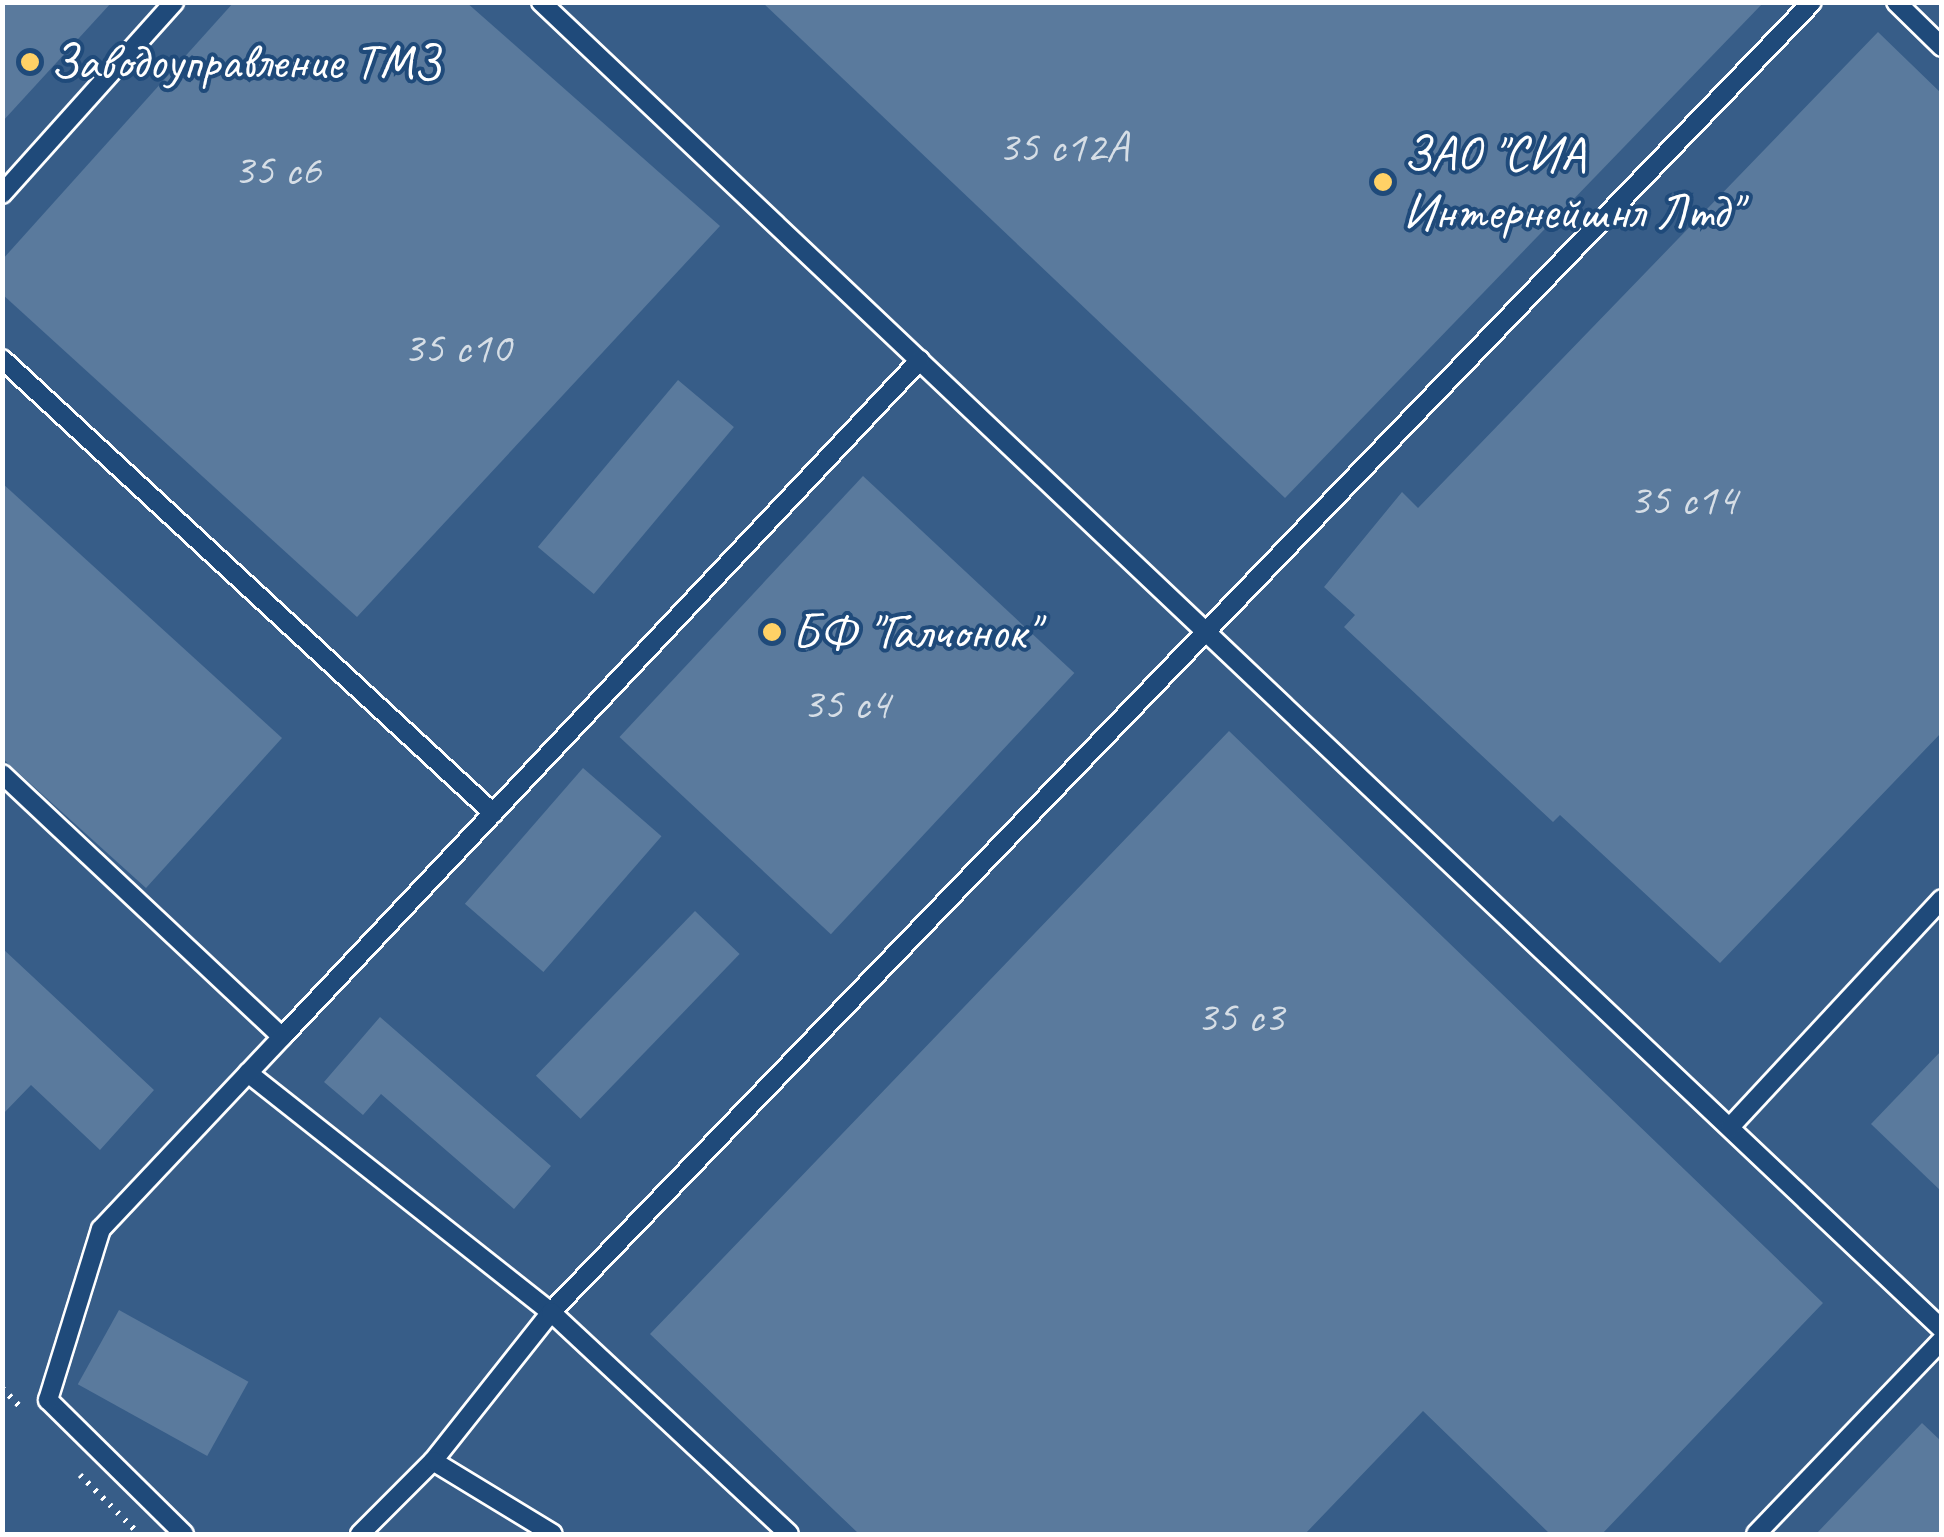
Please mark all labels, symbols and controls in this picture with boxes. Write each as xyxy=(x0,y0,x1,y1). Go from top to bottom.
place label: Заводоуправление ТМЗ xyxy=(50,32,440,92)
marker: Заводоуправление ТМЗ xyxy=(19,51,41,73)
house number: 35 с12А xyxy=(998,120,1128,174)
place label: ЗАО "СИА Интернейшнл Лтд" xyxy=(1403,123,1740,240)
house number: 35 с6 xyxy=(233,143,321,197)
marker: ЗАО "СИА Интернейшнл Лтд" xyxy=(1372,171,1394,193)
house number: 35 с10 xyxy=(403,321,511,375)
house number: 35 с14 xyxy=(1629,473,1737,527)
place label: БФ "Галчонок" xyxy=(792,602,1037,662)
marker: БФ "Галчонок" xyxy=(761,621,783,643)
house number: 35 с4 xyxy=(802,677,890,731)
house number: 35 c3 xyxy=(1196,990,1284,1044)

